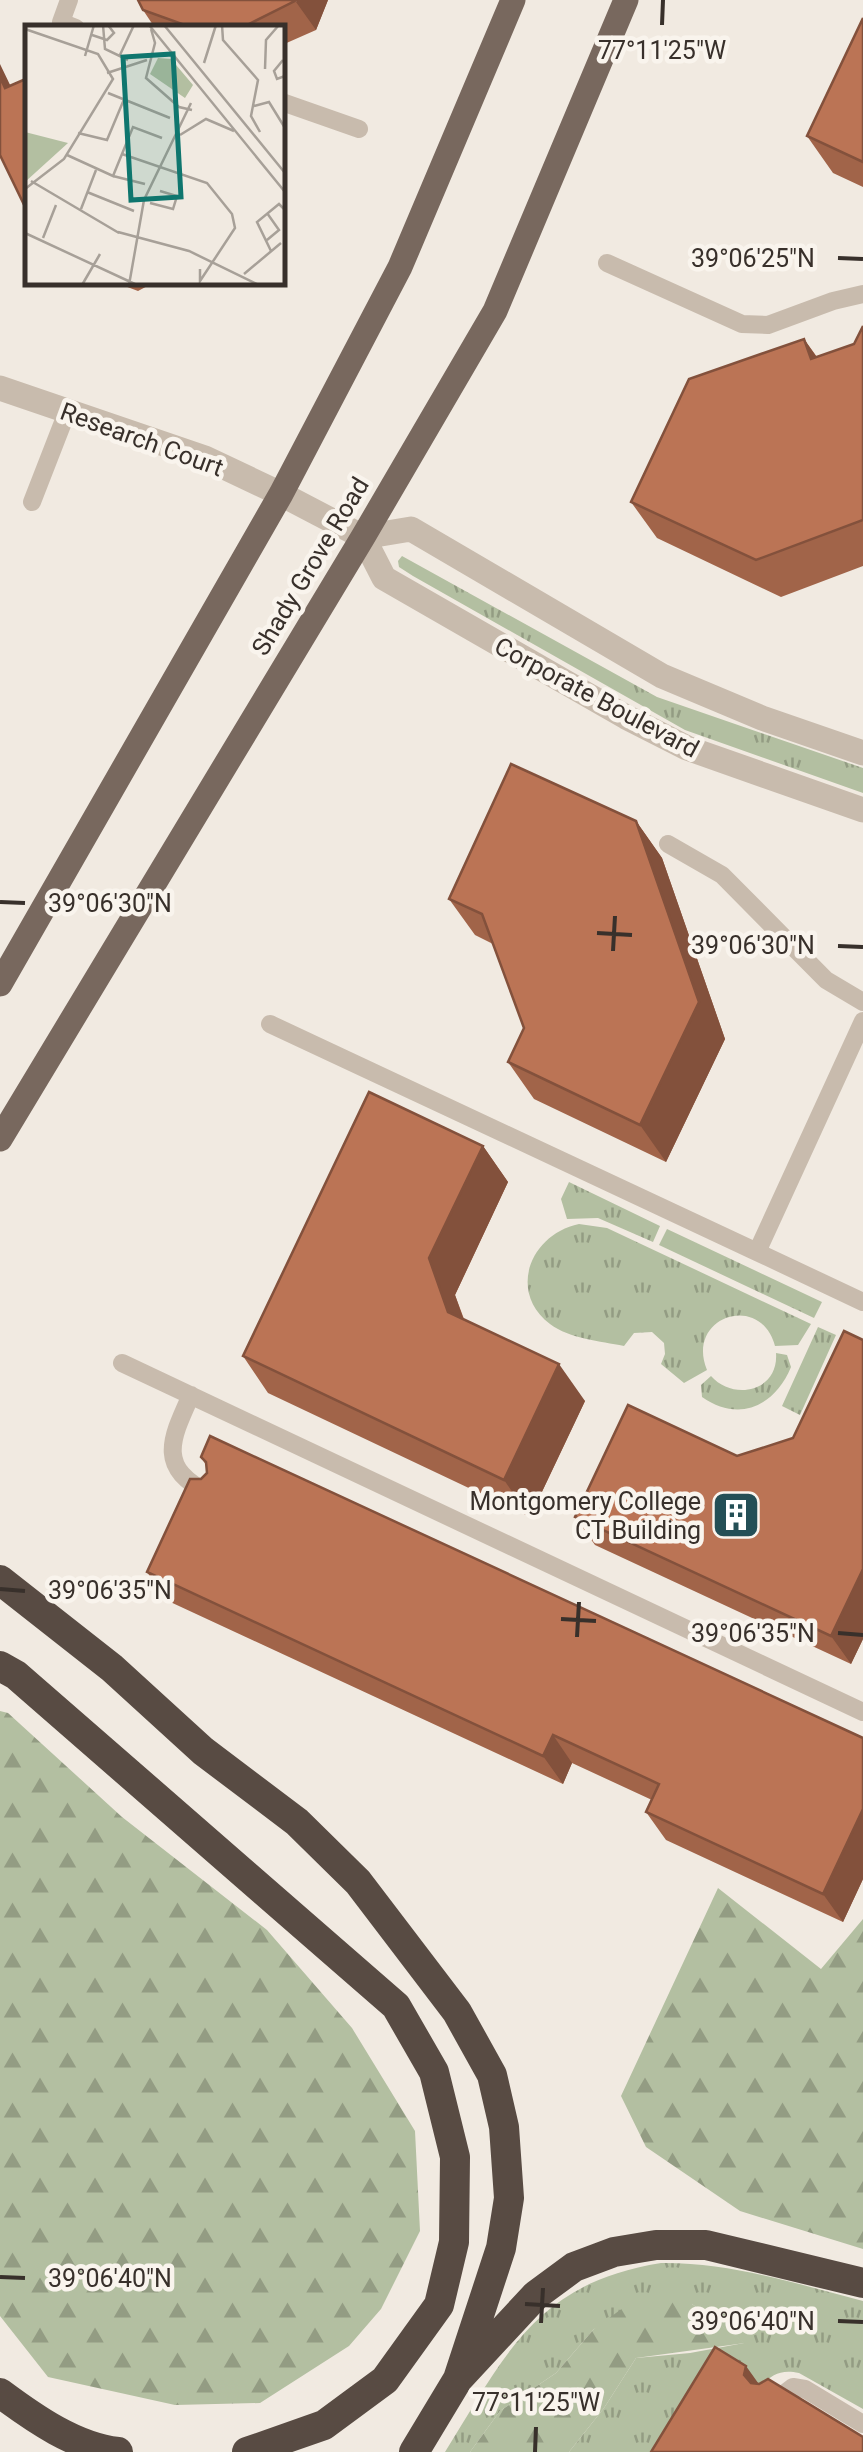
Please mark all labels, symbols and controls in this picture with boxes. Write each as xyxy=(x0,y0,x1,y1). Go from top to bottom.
inset map xyxy=(25,25,285,285)
text: 77°11'25"W xyxy=(598,36,726,65)
text: 39°06'25"N xyxy=(691,244,815,273)
street label: Research Court xyxy=(56,397,227,482)
street label: Shady Grove Road xyxy=(246,472,375,660)
street label: Corporate Boulevard xyxy=(490,631,704,764)
text: 39°06'30"N xyxy=(48,889,172,918)
text: 39°06'30"N xyxy=(691,931,815,960)
place label: Montgomery College CT Building xyxy=(469,1487,701,1545)
building icon: Montgomery College CT Building xyxy=(710,1489,762,1541)
text: 39°06'35"N xyxy=(48,1576,172,1605)
text: 39°06'35"N xyxy=(691,1619,815,1648)
text: 39°06'40"N xyxy=(48,2264,172,2293)
text: 39°06'40"N xyxy=(691,2307,815,2336)
text: 77°11'25"W xyxy=(472,2388,600,2417)

